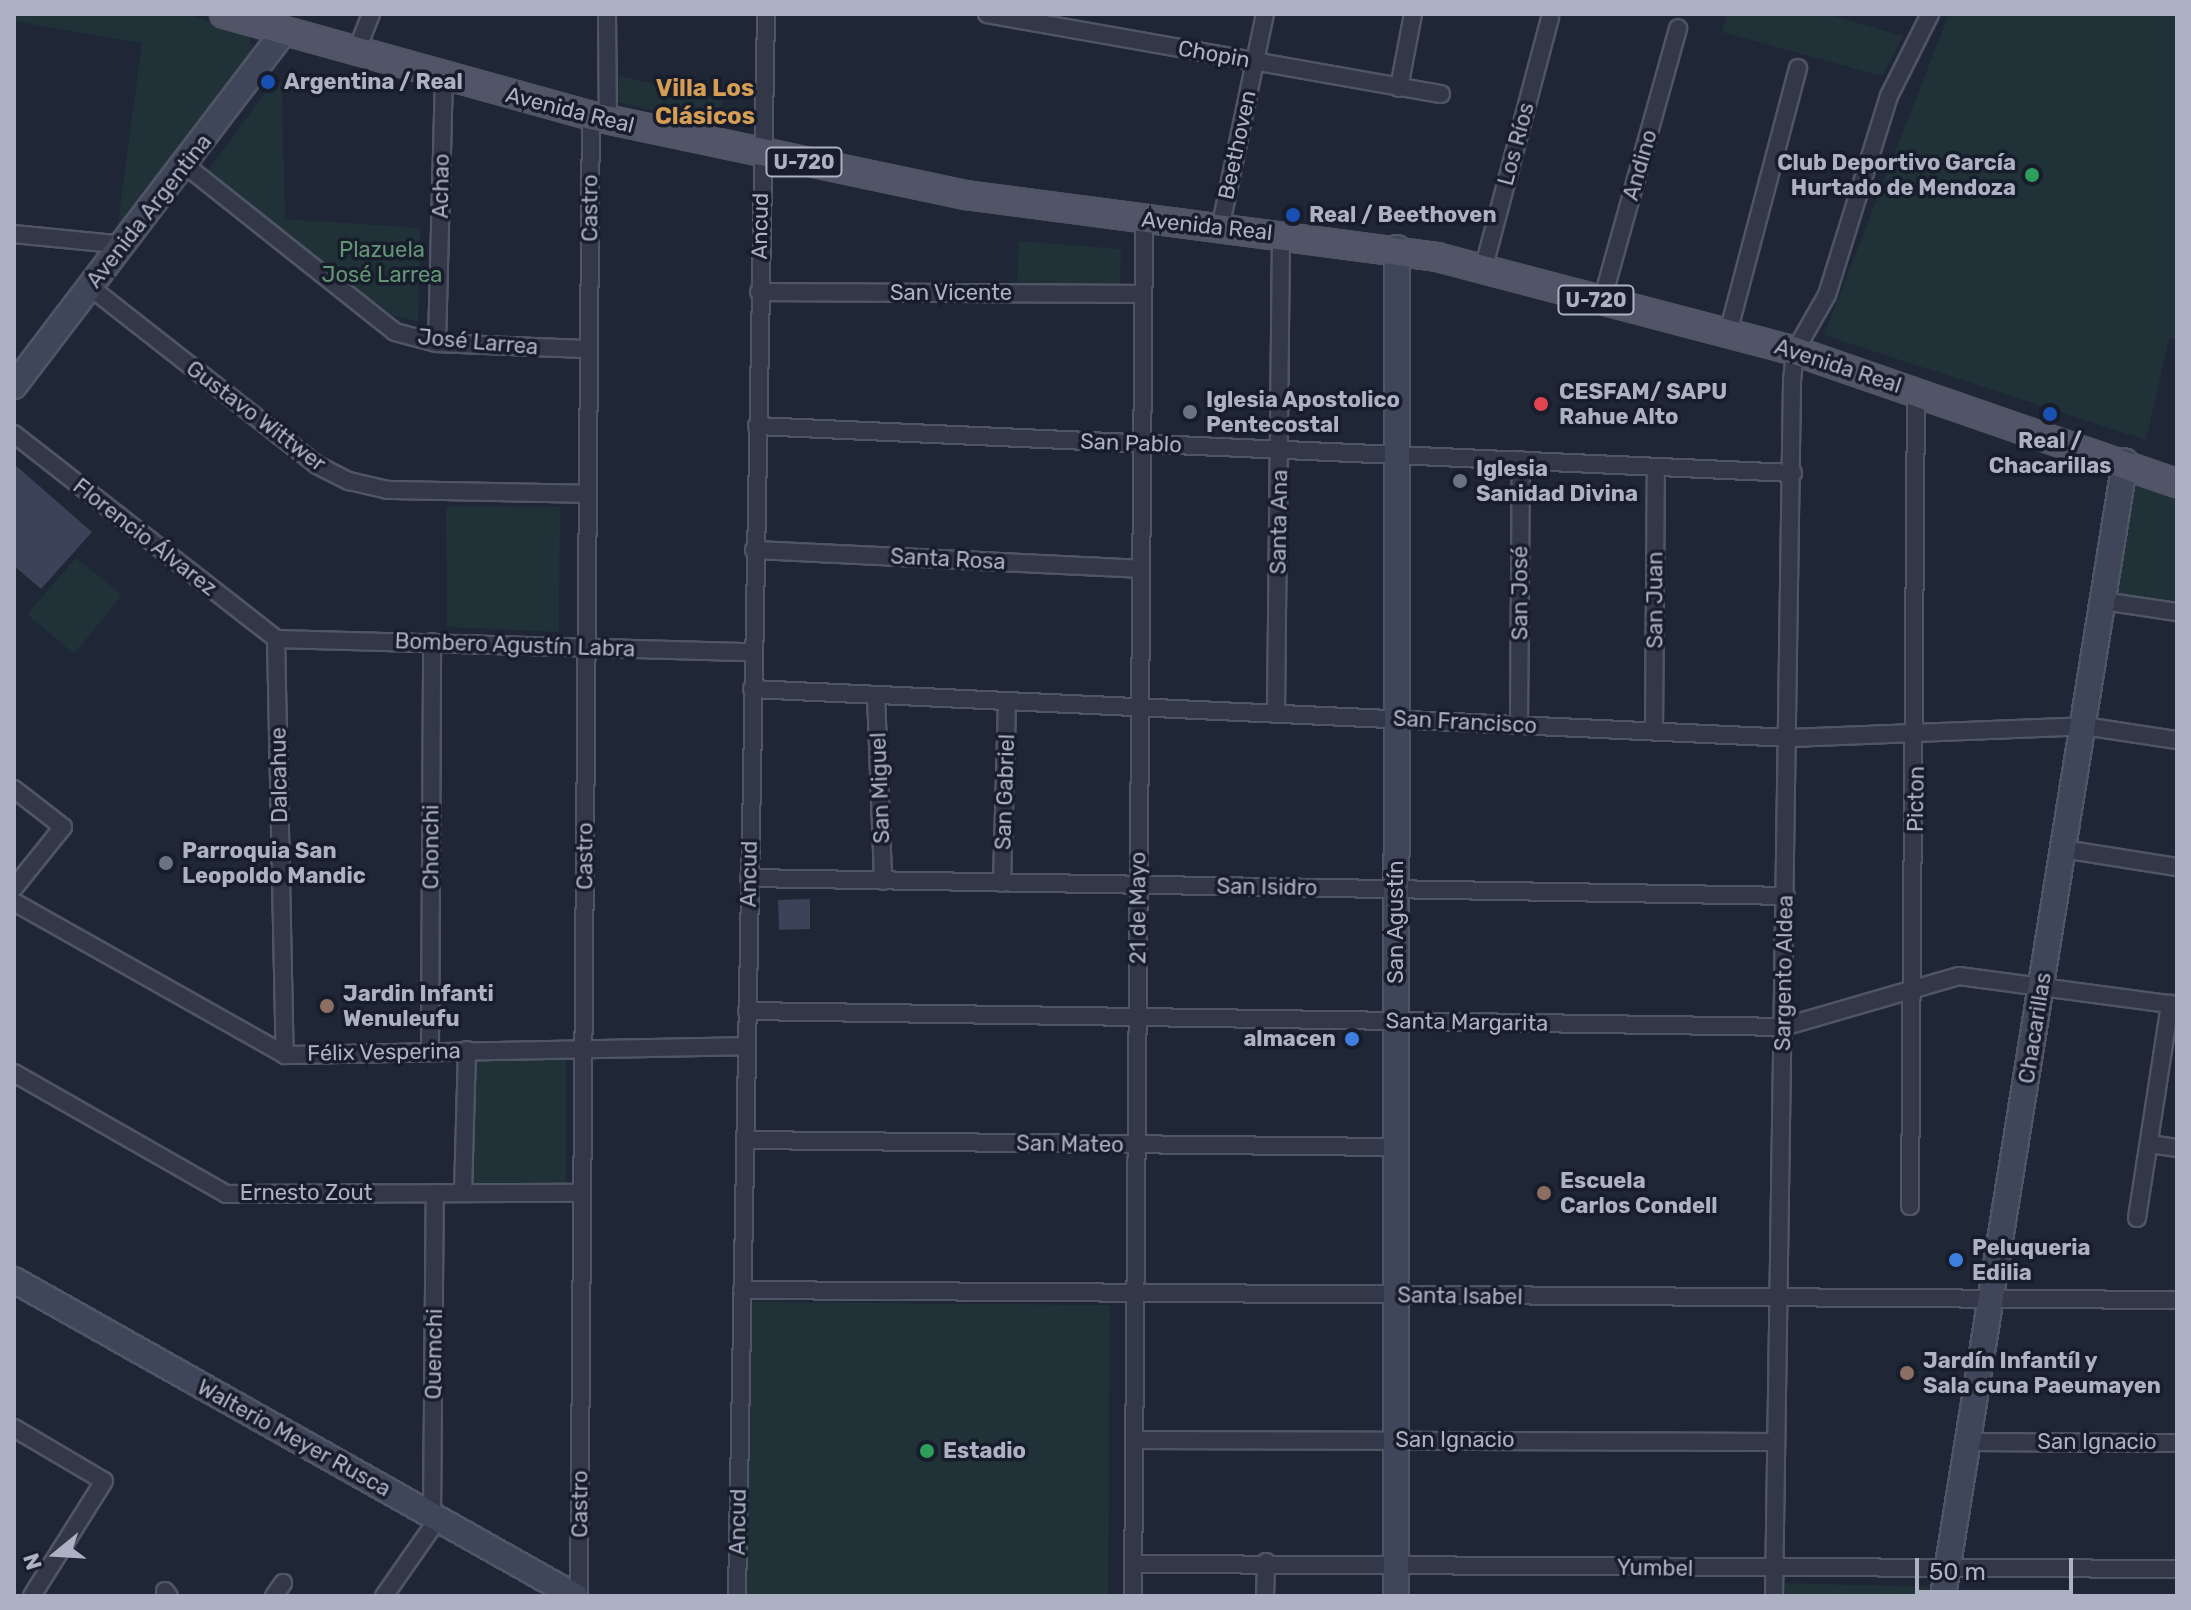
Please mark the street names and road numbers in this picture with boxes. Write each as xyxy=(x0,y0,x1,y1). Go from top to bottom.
street label: Chopin xyxy=(1176,35,1252,73)
street label: Avenida Real xyxy=(503,81,637,139)
street label: Beethoven xyxy=(1213,88,1261,202)
street label: Los Ríos xyxy=(1492,100,1540,188)
street label: Andino xyxy=(1617,127,1663,203)
street label: Avenida Argentina xyxy=(81,129,217,293)
road number: U-720 xyxy=(764,146,844,178)
street label: Achao xyxy=(427,153,455,219)
street label: Castro xyxy=(577,174,603,242)
street label: Ancud xyxy=(746,192,774,260)
street label: Avenida Real xyxy=(1140,206,1274,246)
street label: San Vicente xyxy=(890,280,1012,306)
road number: U-720 xyxy=(1556,284,1636,316)
street label: José Larrea xyxy=(417,324,539,360)
street label: Avenida Real xyxy=(1771,333,1905,399)
street label: Gustavo Wittwer xyxy=(181,355,331,477)
street label: San Pablo xyxy=(1080,428,1182,458)
street label: Santa Ana xyxy=(1265,469,1293,575)
street label: Florencio Álvarez xyxy=(68,473,222,601)
street label: Santa Rosa xyxy=(890,543,1006,575)
street label: San José xyxy=(1507,546,1533,640)
street label: San Juan xyxy=(1642,551,1668,649)
street label: Bombero Agustín Labra xyxy=(394,628,636,662)
street label: San Francisco xyxy=(1392,705,1538,739)
street label: Dalcahue xyxy=(265,727,293,823)
street label: San Miguel xyxy=(865,732,895,844)
street label: San Gabriel xyxy=(990,734,1020,850)
street label: Picton xyxy=(1902,766,1930,832)
street label: Chonchi xyxy=(418,805,444,889)
street label: Castro xyxy=(572,822,598,890)
street label: Ancud xyxy=(735,840,763,908)
street label: 21 de Mayo xyxy=(1125,852,1151,964)
street label: San Agustín xyxy=(1383,860,1409,984)
street label: San Isidro xyxy=(1216,873,1318,901)
street label: Sargento Aldea xyxy=(1769,894,1799,1052)
street label: Chacarillas xyxy=(2013,971,2057,1085)
street label: Santa Margarita xyxy=(1385,1007,1549,1037)
street label: Félix Vesperina xyxy=(307,1037,461,1067)
street label: San Mateo xyxy=(1016,1130,1124,1158)
street label: Ernesto Zout xyxy=(240,1180,372,1206)
street label: Santa Isabel xyxy=(1397,1282,1523,1310)
street label: Quemchi xyxy=(420,1308,448,1400)
street label: Walterio Meyer Rusca xyxy=(192,1374,396,1502)
street label: San Ignacio xyxy=(1395,1427,1515,1453)
street label: San Ignacio xyxy=(2037,1429,2157,1455)
street label: Castro xyxy=(567,1470,593,1538)
street label: Ancud xyxy=(724,1488,752,1556)
street label: Yumbel xyxy=(1617,1554,1693,1582)

